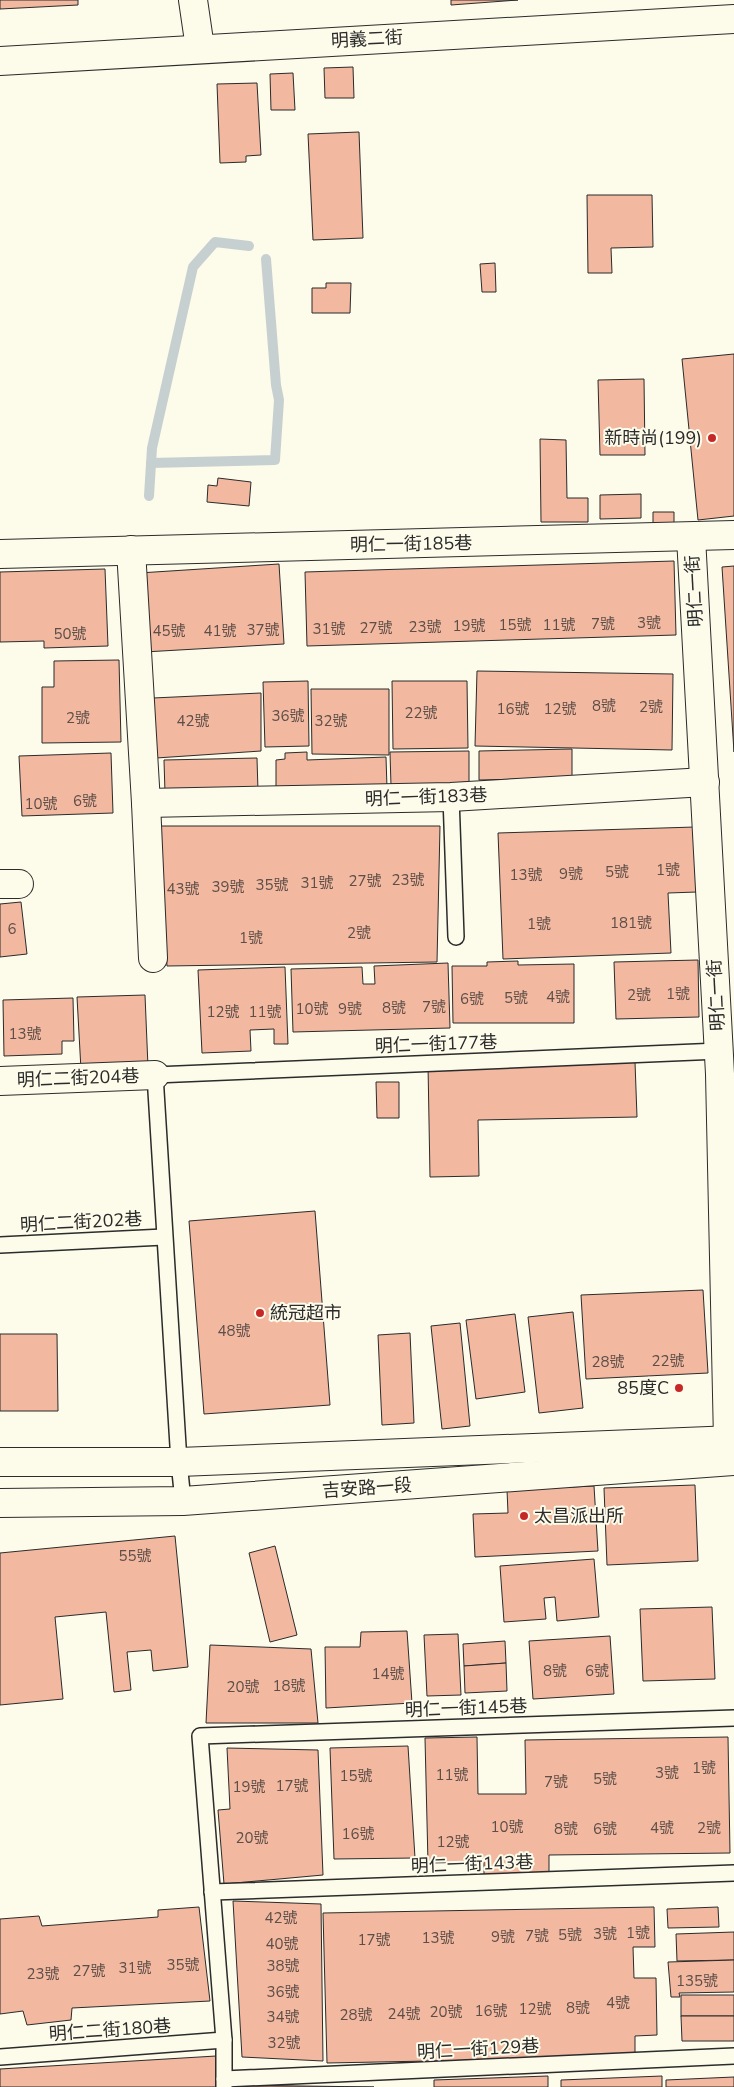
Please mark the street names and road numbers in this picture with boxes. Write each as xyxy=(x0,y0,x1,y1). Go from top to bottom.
street label: 明義二街 xyxy=(330,25,404,53)
street label: 明仁一街185巷 xyxy=(350,531,472,557)
street label: 明仁一街 xyxy=(680,554,708,628)
street label: 明仁一街183巷 xyxy=(364,783,488,811)
street label: 明仁一街 xyxy=(702,958,730,1032)
street label: 明仁一街177巷 xyxy=(374,1030,498,1058)
street label: 明仁二街204巷 xyxy=(16,1064,140,1092)
street label: 明仁二街202巷 xyxy=(19,1207,143,1237)
street label: 吉安路一段 xyxy=(321,1473,413,1503)
street label: 明仁一街145巷 xyxy=(404,1694,528,1722)
street label: 明仁一街143巷 xyxy=(410,1850,534,1878)
street label: 明仁二街180巷 xyxy=(48,2014,172,2046)
street label: 明仁一街129巷 xyxy=(416,2034,540,2064)

